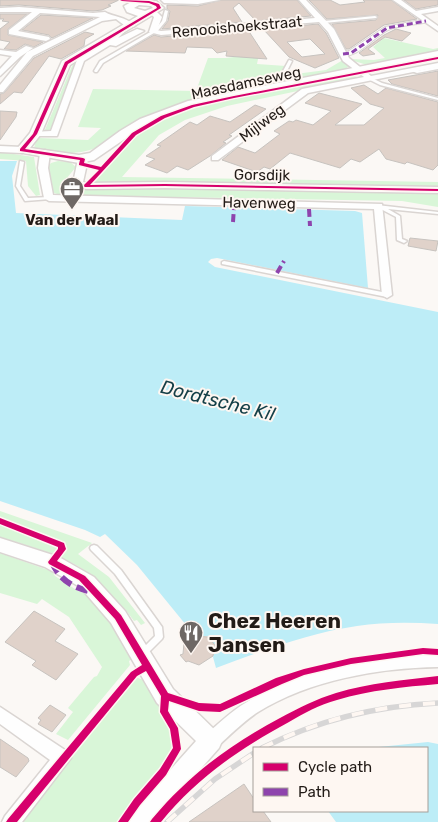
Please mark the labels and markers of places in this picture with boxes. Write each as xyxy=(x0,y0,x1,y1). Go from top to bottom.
office icon: Van der Waal xyxy=(59,176,85,210)
place label: Van der Waal xyxy=(25,211,119,229)
place label: Chez Heeren Jansen xyxy=(208,608,341,657)
restaurant icon: Chez Heeren Jansen xyxy=(178,620,204,654)

